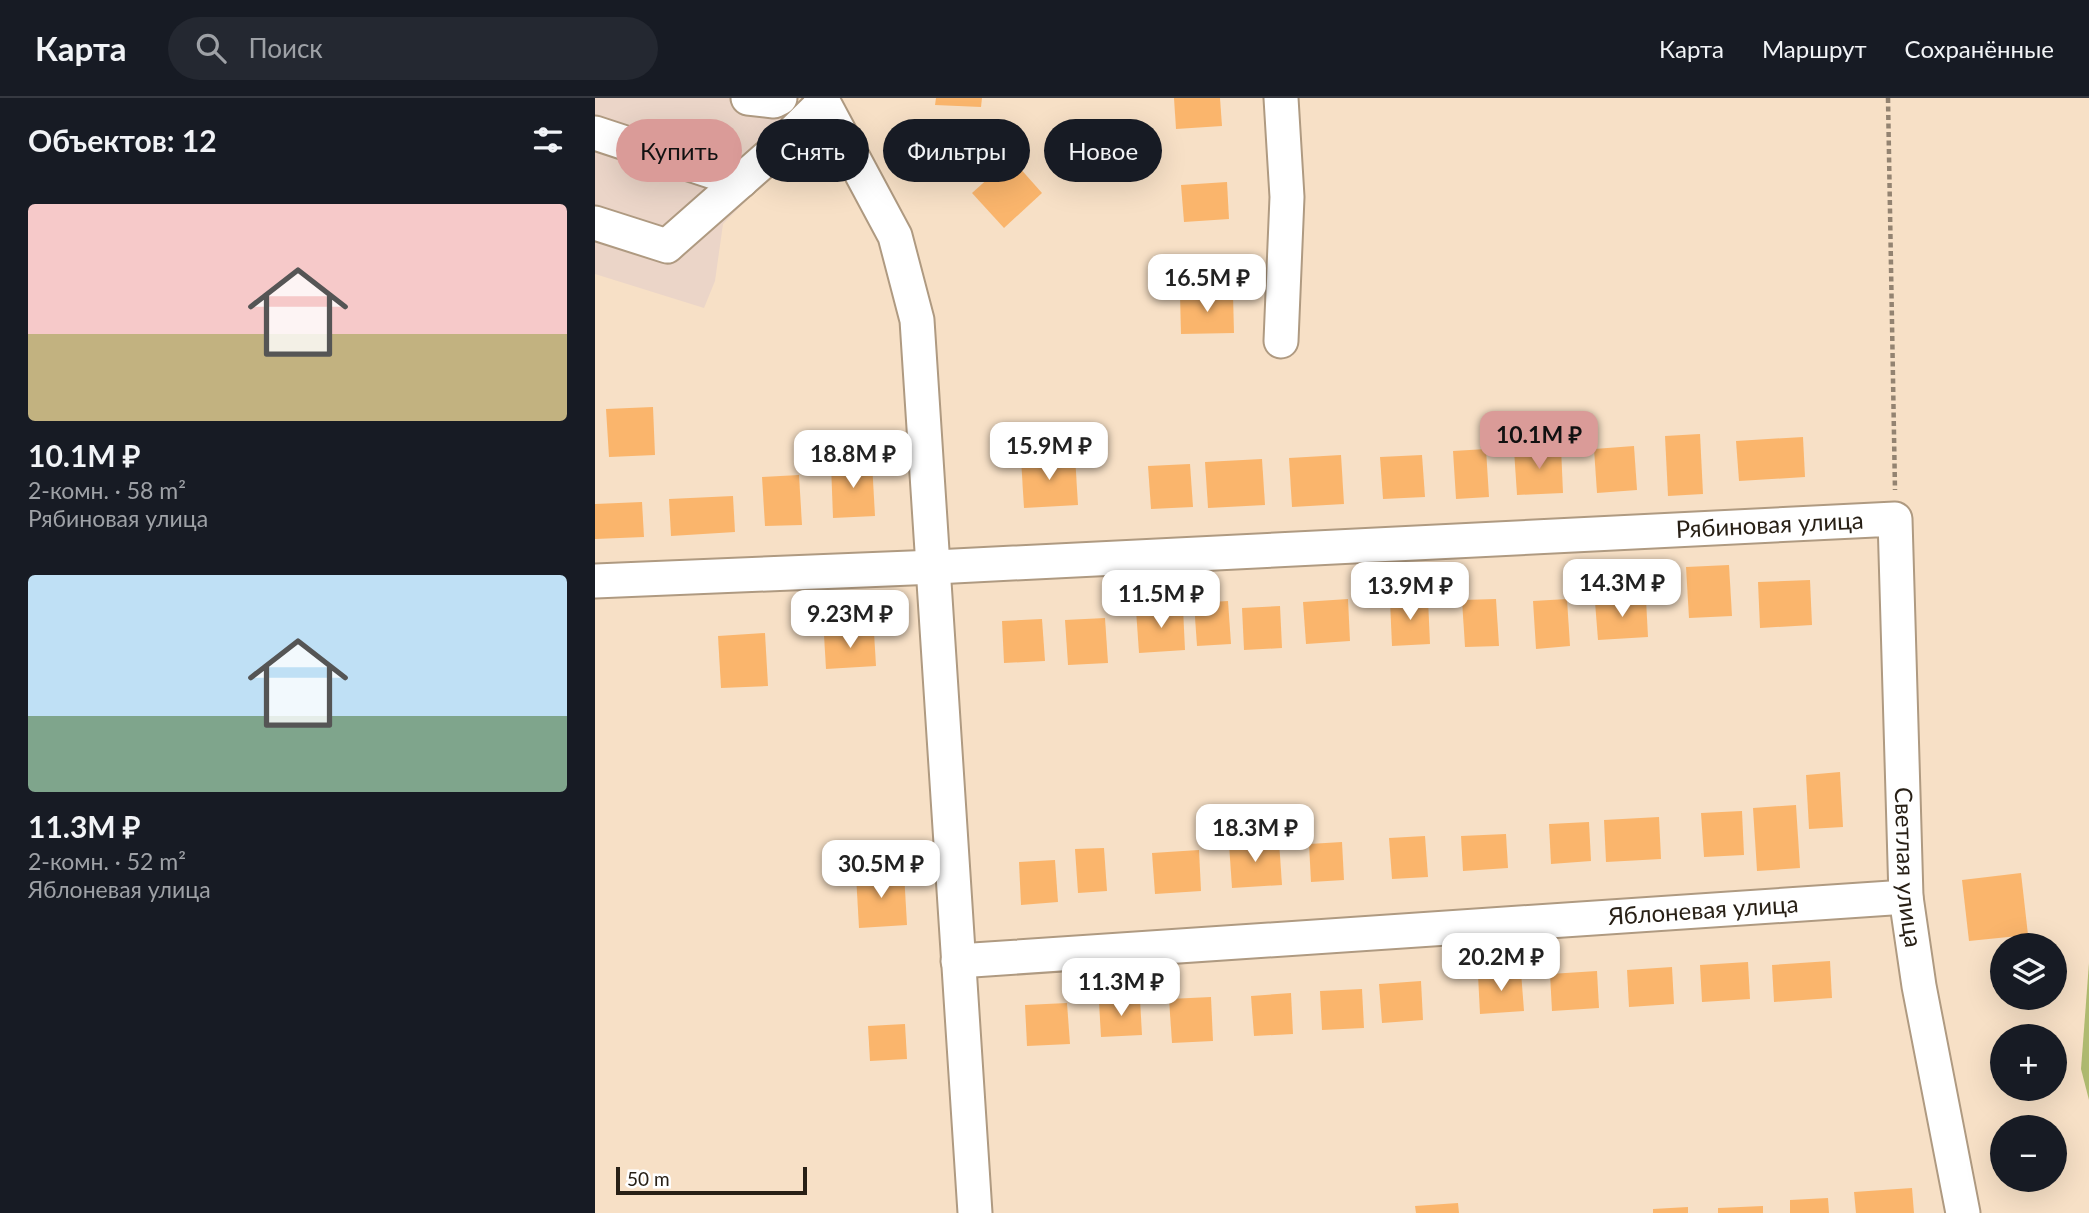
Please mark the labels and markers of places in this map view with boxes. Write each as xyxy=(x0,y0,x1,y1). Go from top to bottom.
pin: 16.5M ₽ xyxy=(1142,254,1272,314)
pin: 10.1M ₽ xyxy=(1474,412,1604,471)
pin: 15.9M ₽ xyxy=(984,422,1114,482)
pin: 18.8M ₽ xyxy=(788,430,918,490)
pin: 14.3M ₽ xyxy=(1557,560,1687,619)
pin: 13.9M ₽ xyxy=(1345,562,1475,622)
pin: 11.5M ₽ xyxy=(1096,570,1226,630)
pin: 9.23M ₽ xyxy=(785,590,915,650)
pin: 18.3M ₽ xyxy=(1190,804,1320,864)
pin: 30.5M ₽ xyxy=(816,840,946,900)
pin: 20.2M ₽ xyxy=(1436,934,1566,993)
pin: 11.3M ₽ xyxy=(1056,958,1186,1018)

